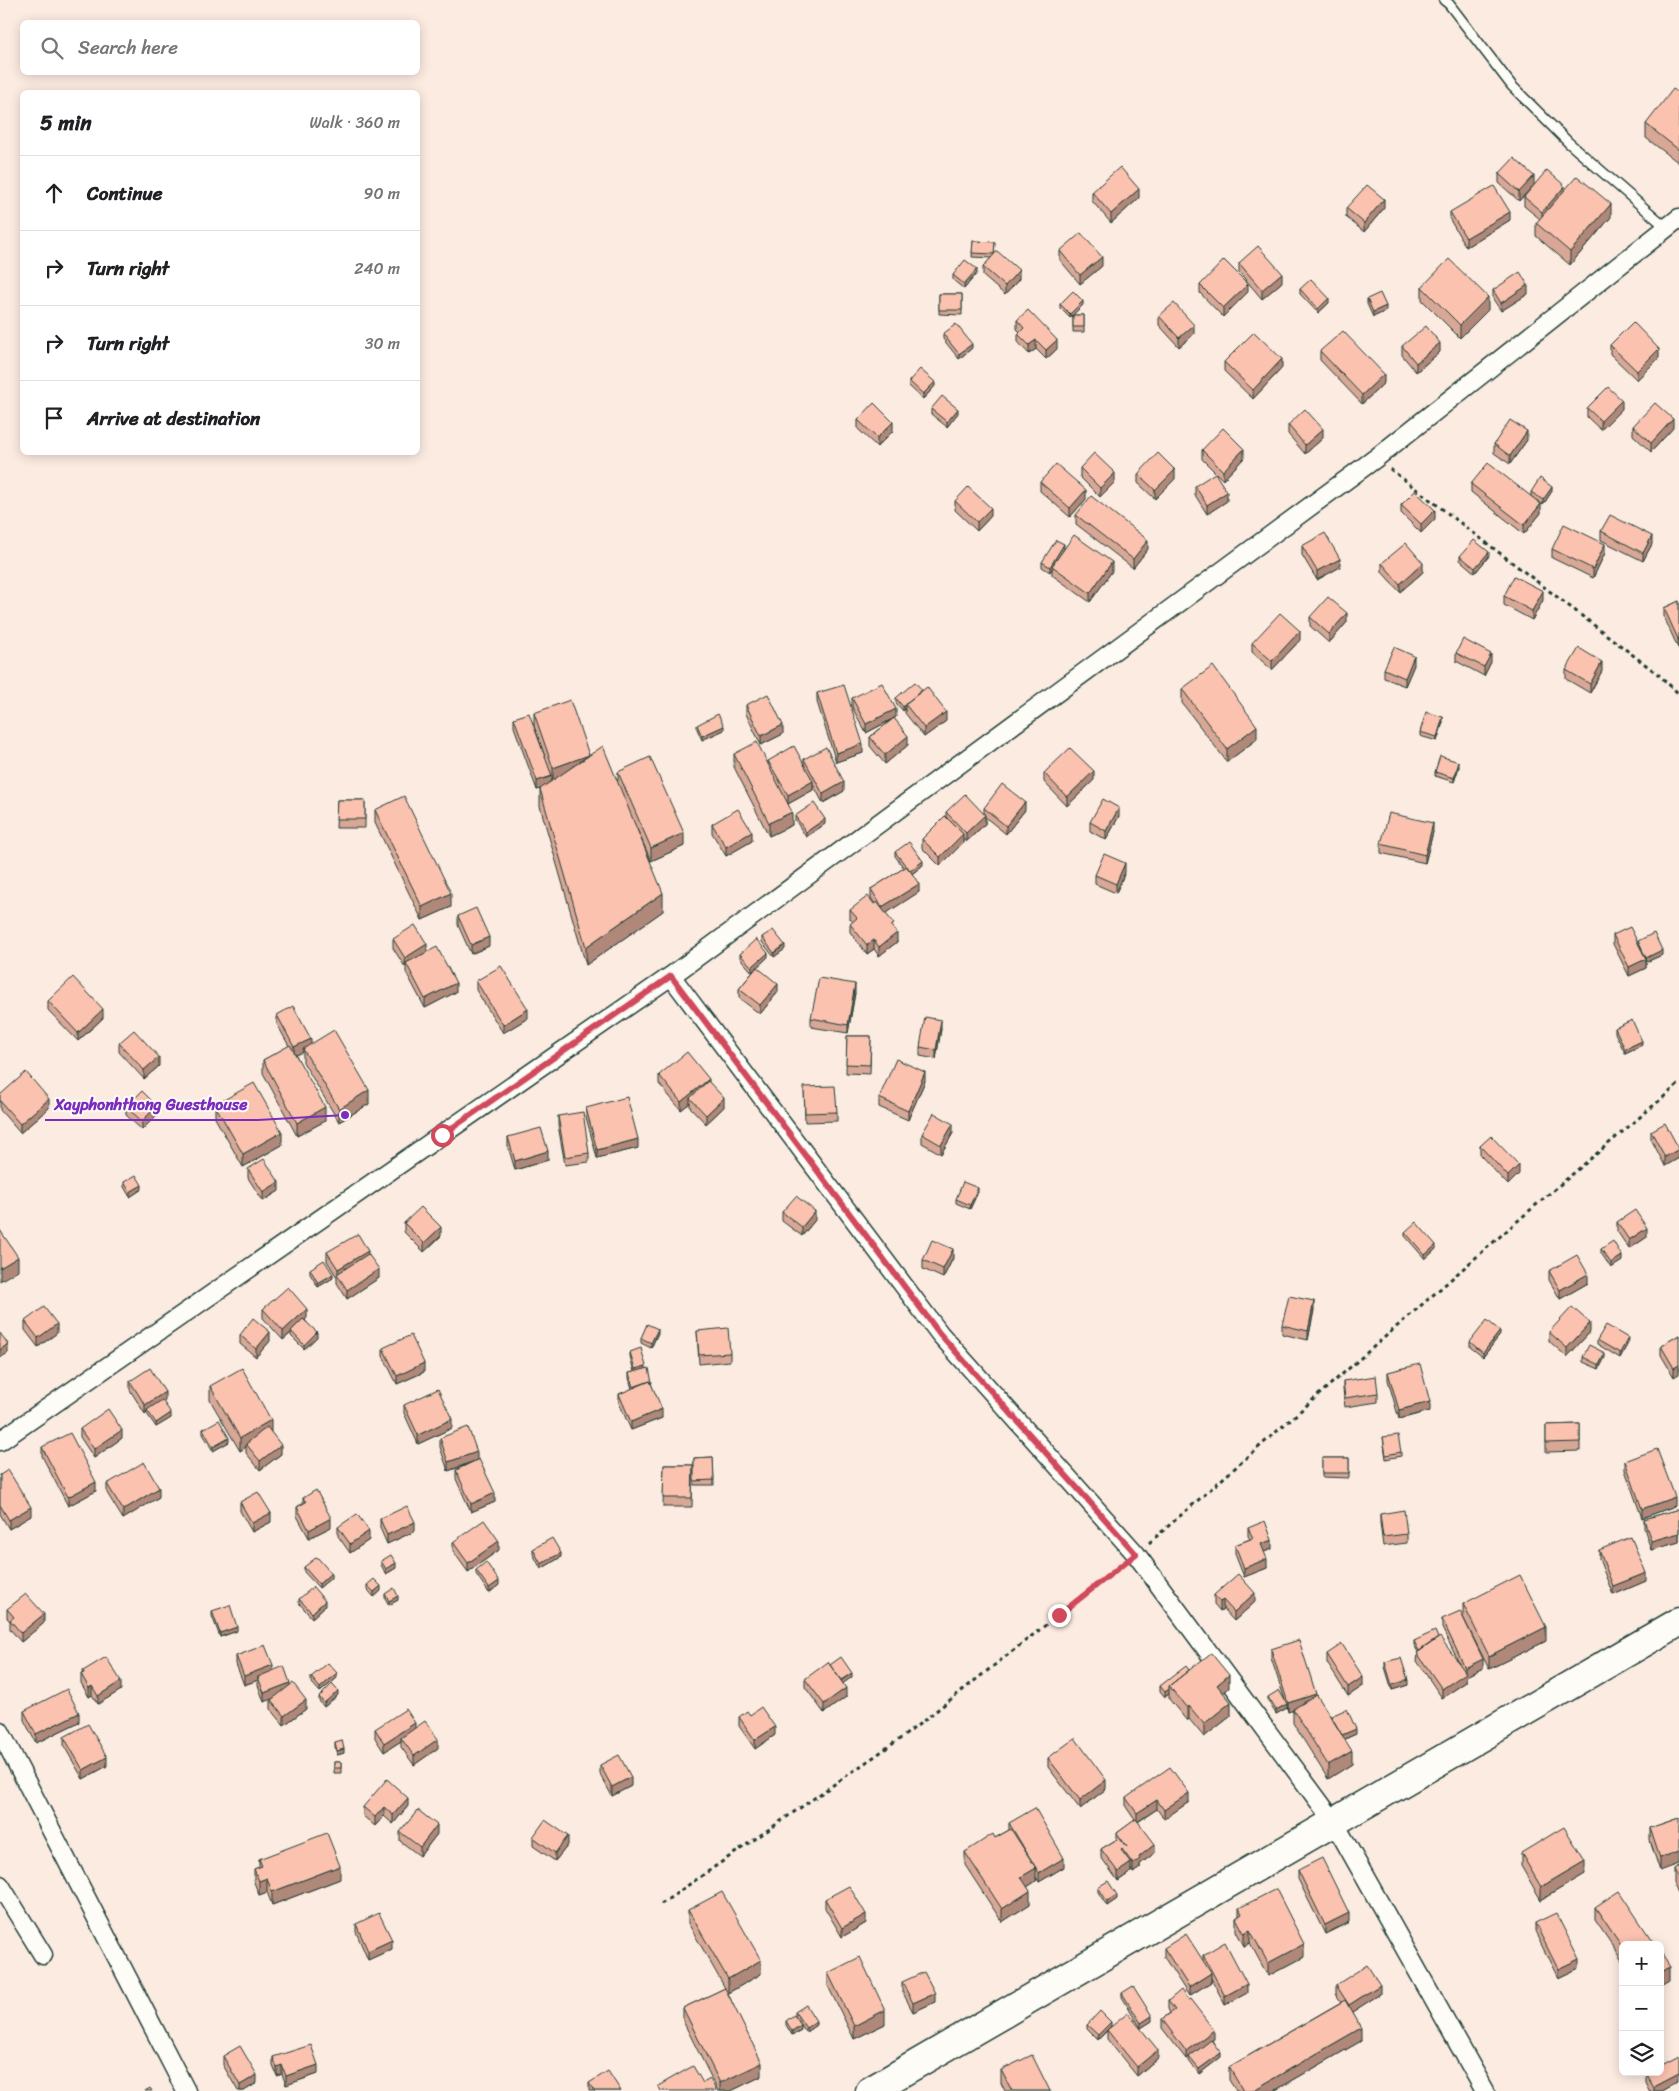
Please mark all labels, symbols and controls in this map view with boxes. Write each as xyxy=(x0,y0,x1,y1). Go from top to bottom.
search box xyxy=(20,20,420,75)
text: Search here xyxy=(78,31,178,64)
icon: search xyxy=(38,34,66,62)
text: 5 min xyxy=(40,104,92,142)
text: Walk · 360 m xyxy=(310,108,400,137)
text: Continue xyxy=(87,177,163,210)
icon: ahead xyxy=(40,179,68,207)
text: 90 m xyxy=(364,179,400,208)
text: Turn right xyxy=(87,252,169,285)
icon: right xyxy=(40,254,68,282)
text: 240 m xyxy=(354,254,400,283)
text: Turn right xyxy=(87,327,169,360)
icon: right xyxy=(40,329,68,357)
text: 30 m xyxy=(365,329,400,358)
text: Arrive at destination xyxy=(87,402,260,435)
icon: arrive xyxy=(40,404,68,432)
callout: Xayphonhthong Guesthouse xyxy=(45,1089,258,1120)
text: Xayphonhthong Guesthouse xyxy=(54,1090,248,1119)
route start xyxy=(431,1124,454,1147)
route end xyxy=(1048,1604,1071,1627)
map controls xyxy=(1619,1941,1664,2076)
button: + xyxy=(1619,1941,1664,1986)
button: − xyxy=(1619,1986,1664,2031)
button: layers xyxy=(1619,2031,1664,2076)

